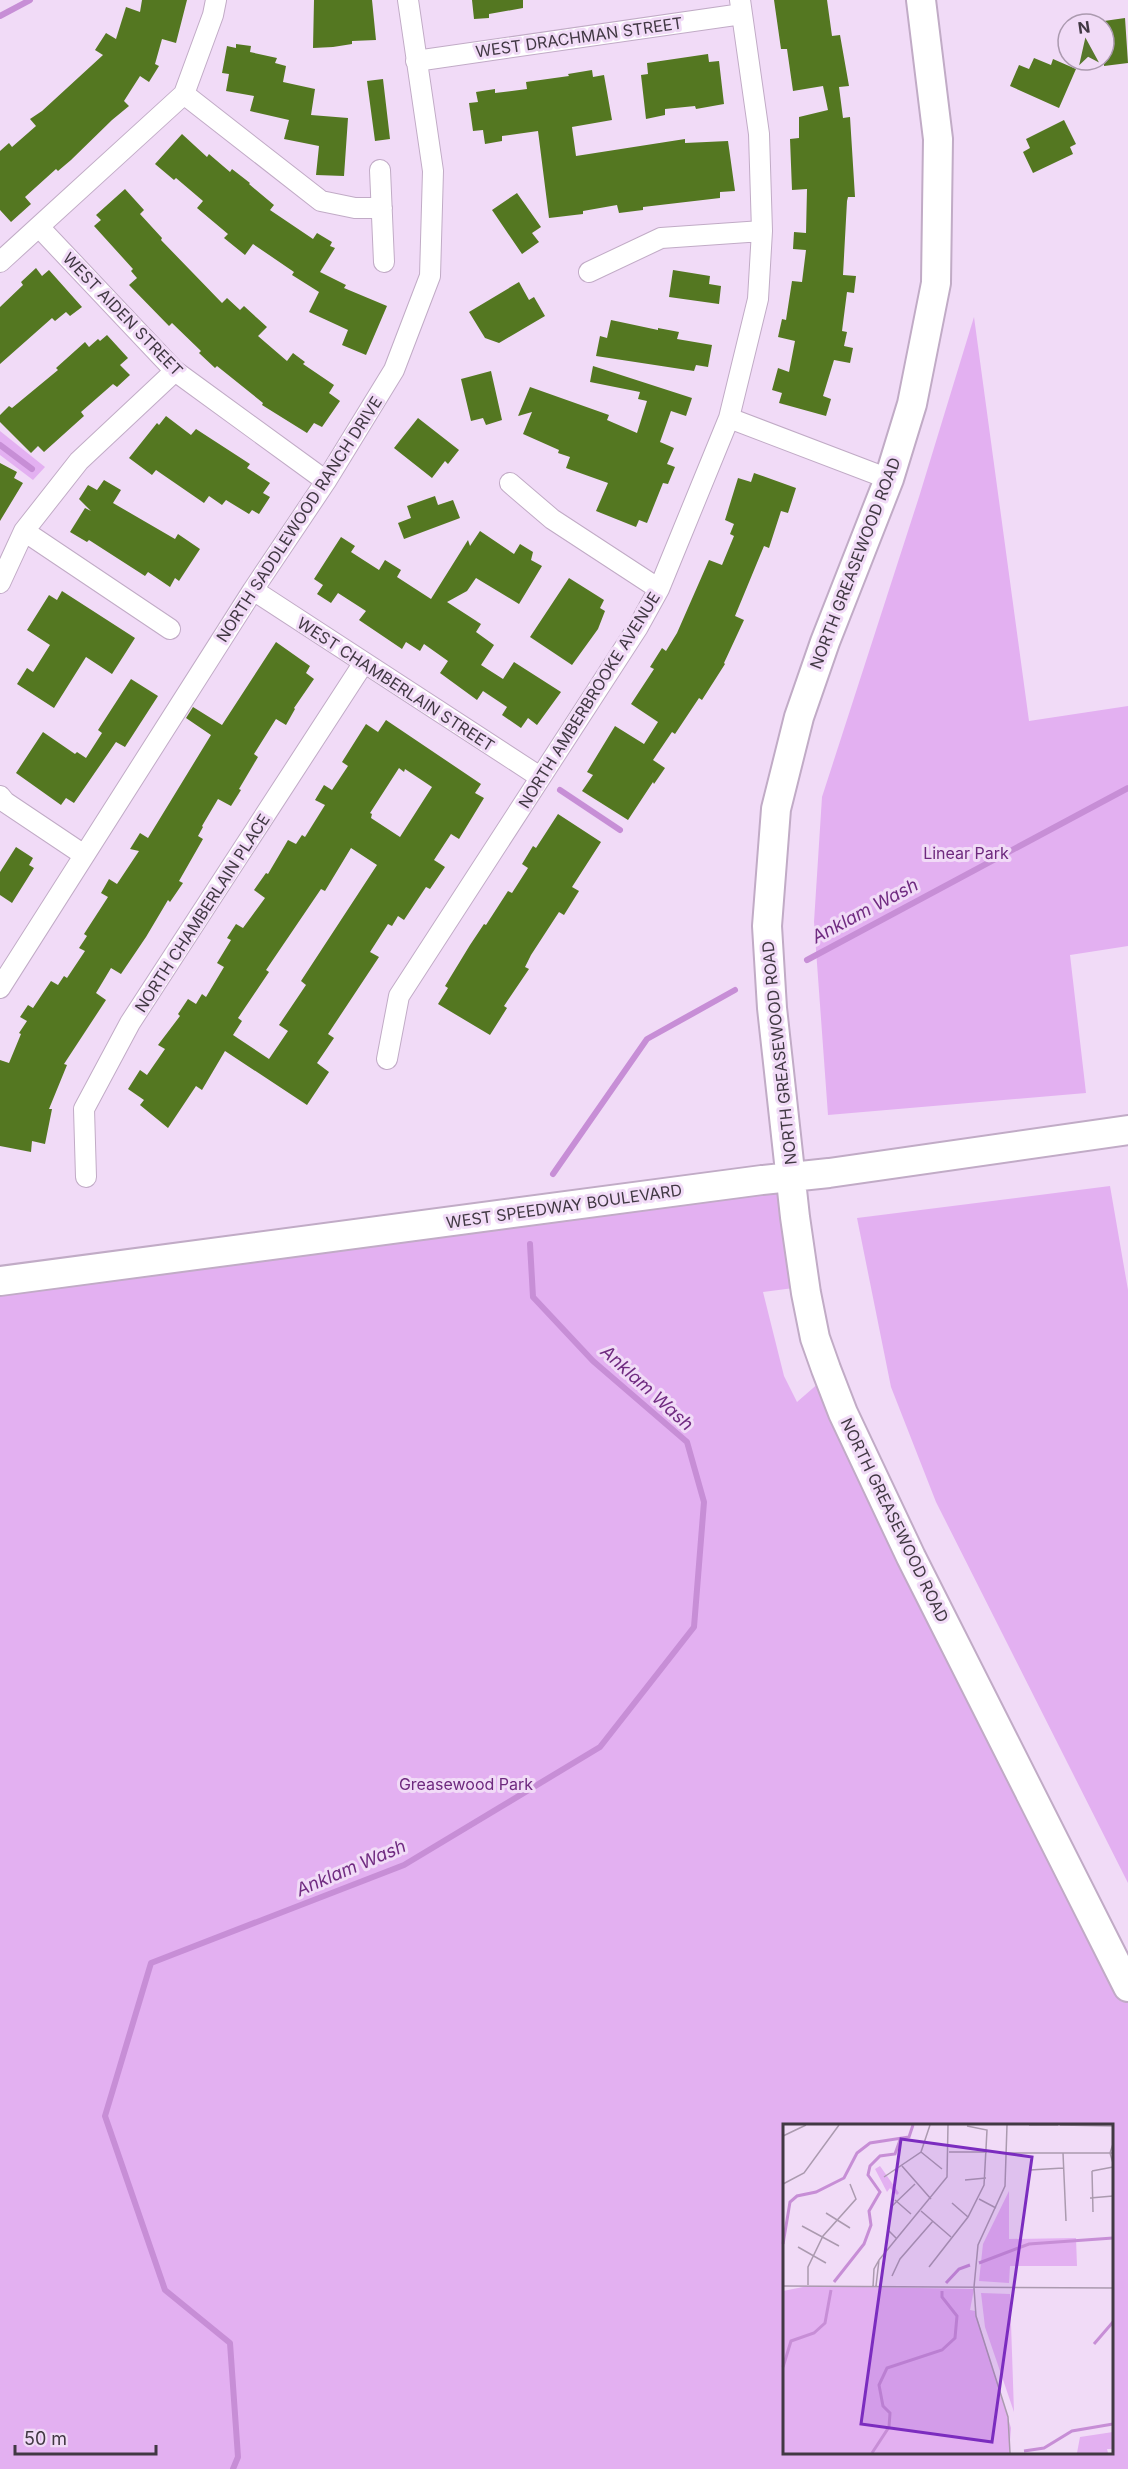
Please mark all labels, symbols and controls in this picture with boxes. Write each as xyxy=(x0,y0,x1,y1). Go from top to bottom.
north arrow xyxy=(1056,12,1116,72)
street label: WEST DRACHMAN STREET xyxy=(474,13,684,61)
text: N xyxy=(1076,16,1091,38)
street label: WEST AIDEN STREET xyxy=(59,248,187,380)
street label: NORTH SADDLEWOOD RANCH DRIVE xyxy=(212,392,386,646)
street label: NORTH GREASEWOOD ROAD xyxy=(805,454,905,672)
street label: NORTH AMBERBROOKE AVENUE xyxy=(514,588,664,812)
street label: WEST CHAMBERLAIN STREET xyxy=(294,613,498,755)
street label: NORTH CHAMBERLAIN PLACE xyxy=(130,810,274,1016)
park label: Linear Park xyxy=(923,843,1009,863)
water label: Anklam Wash xyxy=(807,874,921,948)
street label: NORTH GREASEWOOD ROAD xyxy=(757,940,801,1166)
street label: WEST SPEEDWAY BOULEVARD xyxy=(445,1180,683,1232)
water label: Anklam Wash xyxy=(596,1340,698,1435)
street label: NORTH GREASEWOOD ROAD xyxy=(837,1415,953,1625)
park label: Greasewood Park xyxy=(399,1774,533,1794)
water label: Anklam Wash xyxy=(292,1835,409,1900)
inset map xyxy=(783,2124,1113,2454)
scale bar xyxy=(15,2418,156,2456)
text: 50 m xyxy=(24,2428,67,2449)

